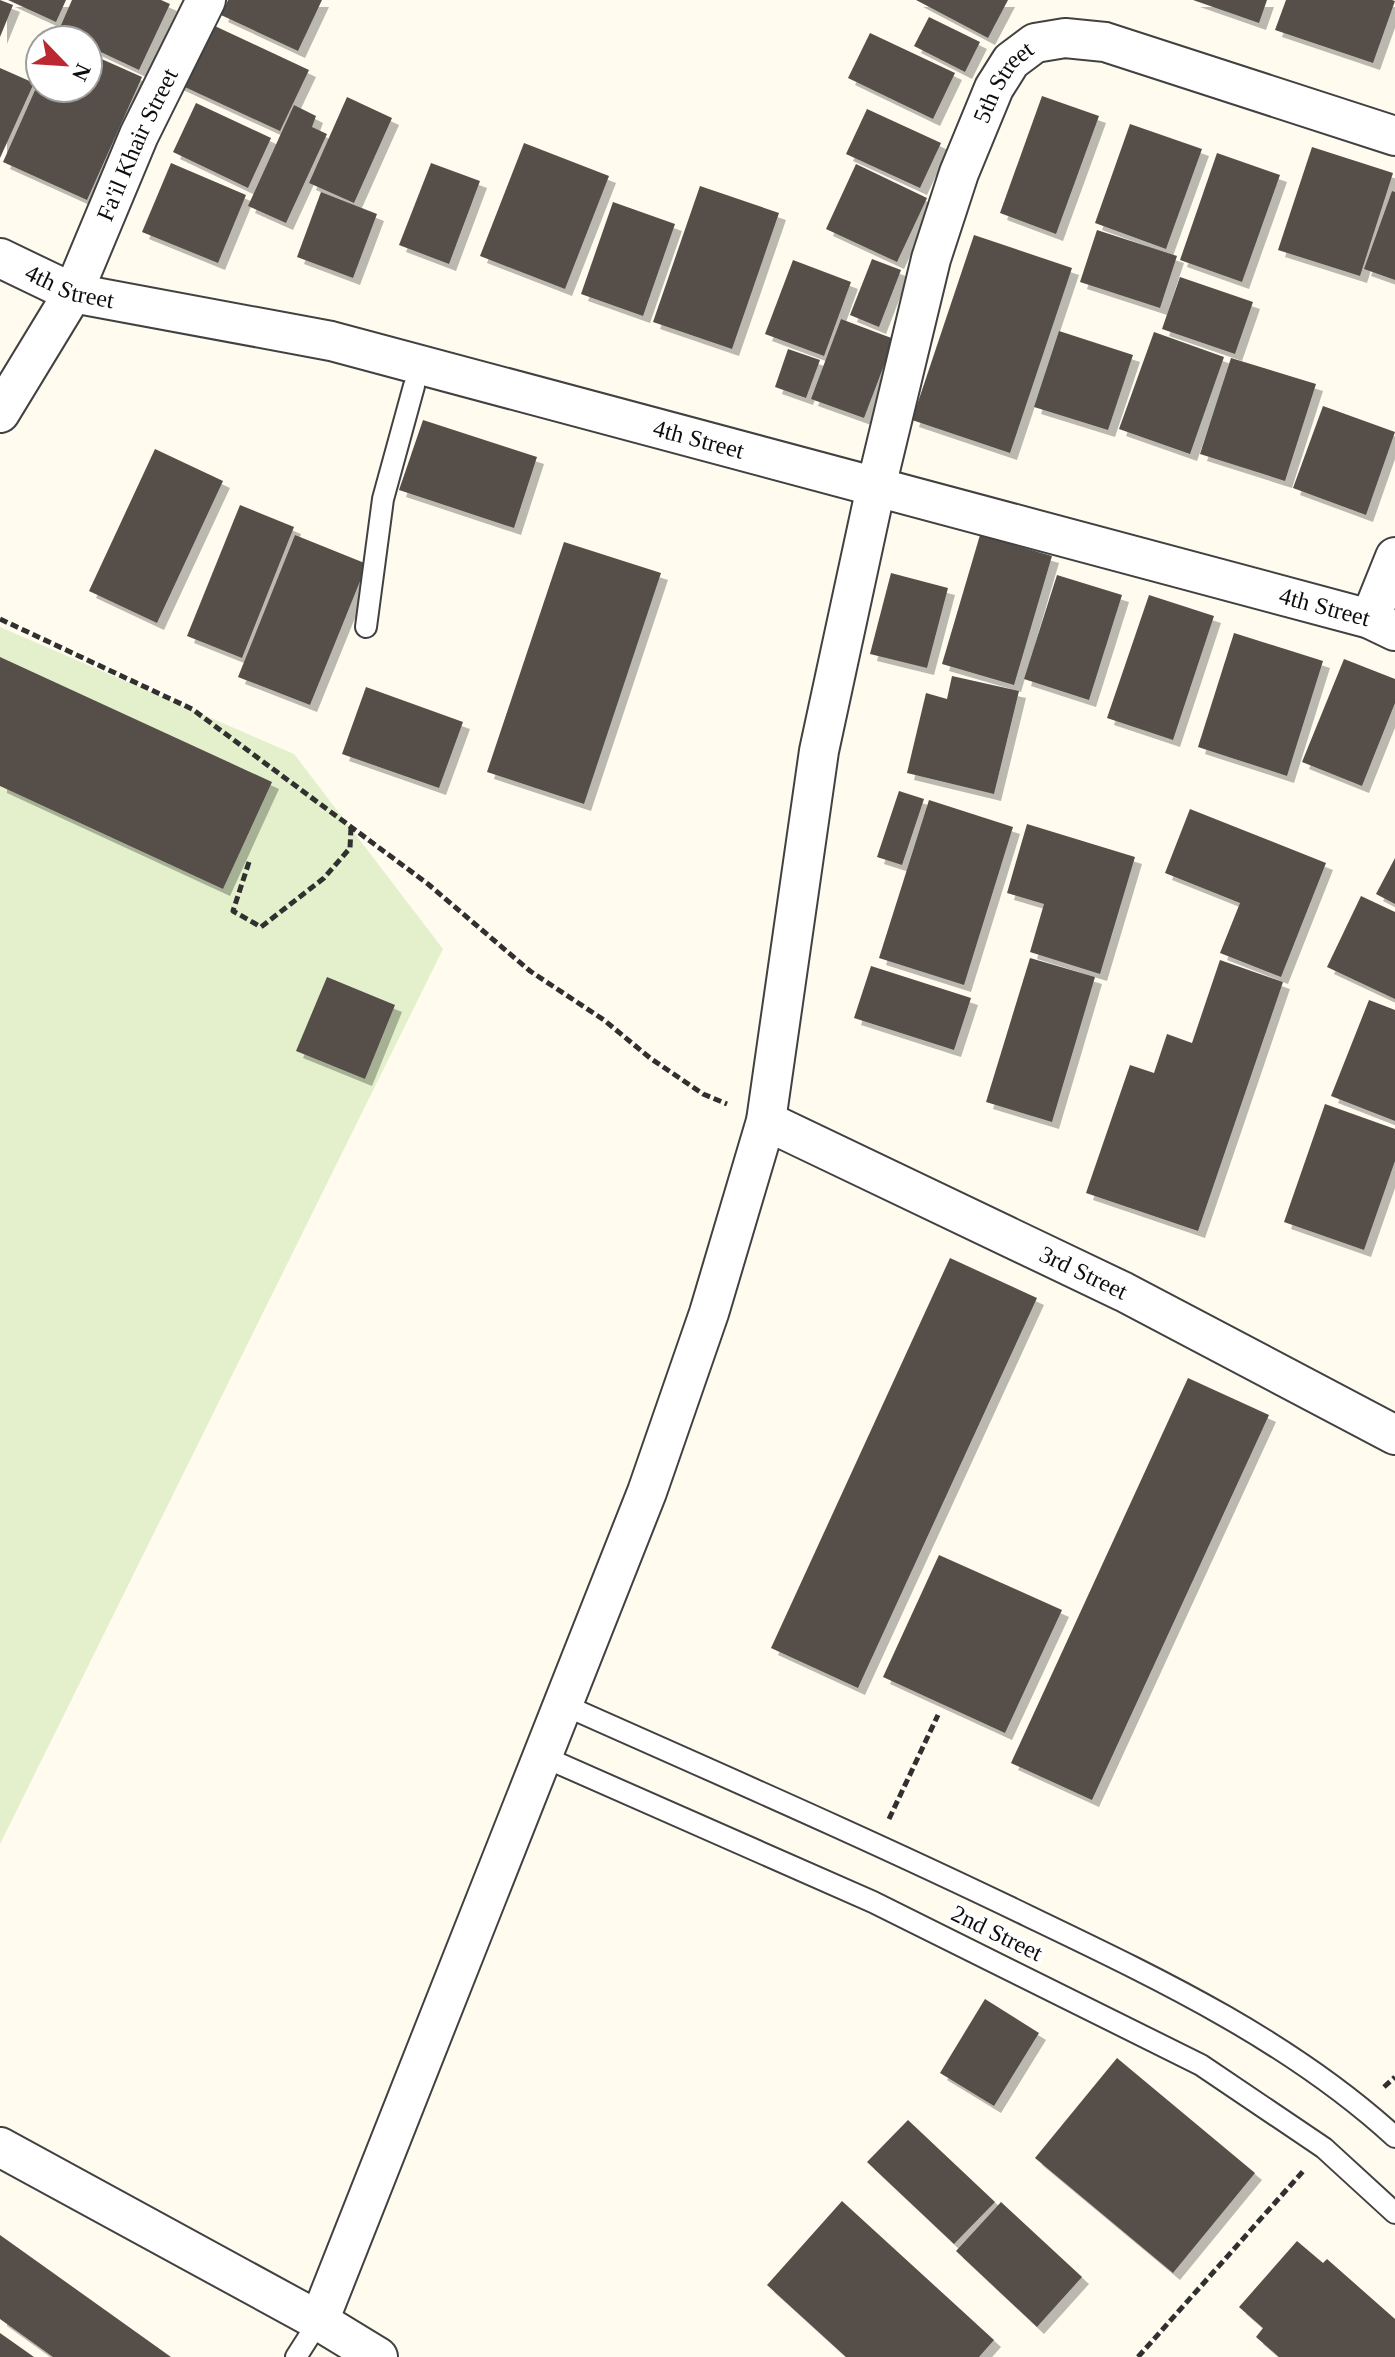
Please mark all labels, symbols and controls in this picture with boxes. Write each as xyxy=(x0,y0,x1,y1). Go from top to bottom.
north arrow xyxy=(24,24,104,104)
street label: 5th Street xyxy=(968,36,1039,127)
text: N xyxy=(67,60,96,85)
street label: Fa'il Khair Street xyxy=(92,64,183,225)
street label: 4th Street xyxy=(21,259,116,313)
street label: 4th Street xyxy=(651,415,747,464)
street label: 4th Street xyxy=(1277,582,1373,631)
street label: 3rd Street xyxy=(1036,1241,1132,1305)
street label: 2nd Street xyxy=(947,1900,1047,1966)

